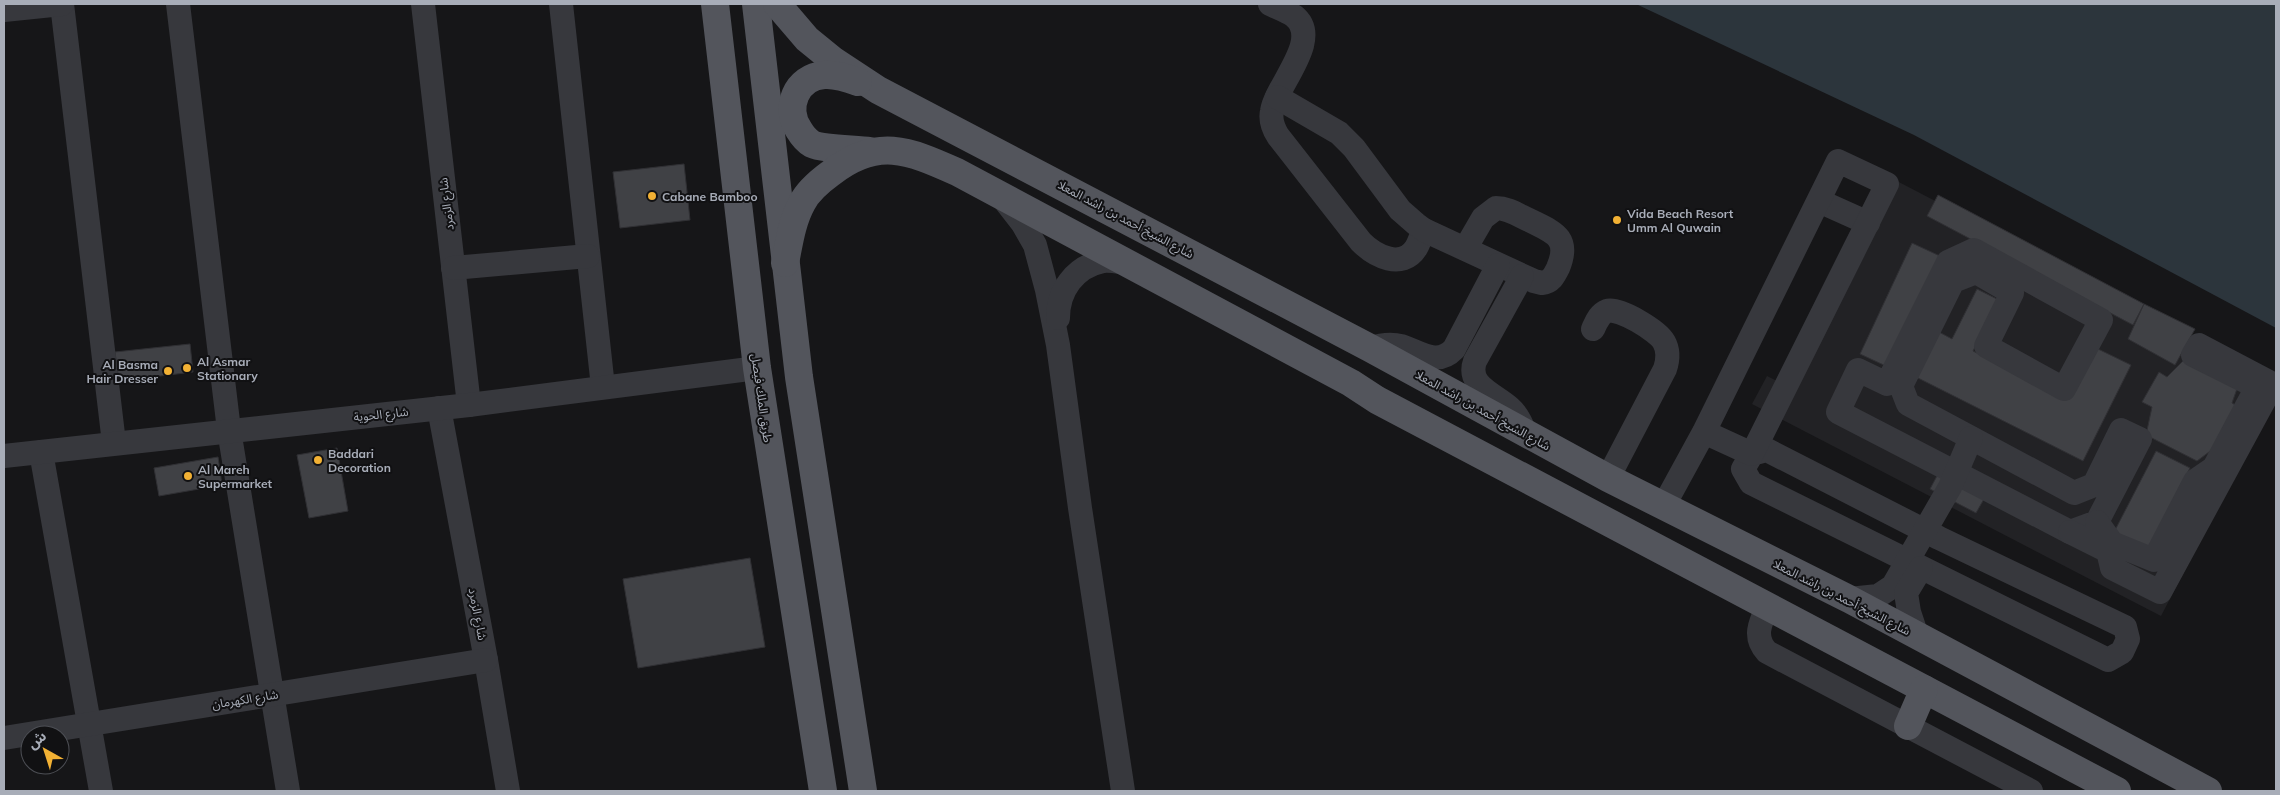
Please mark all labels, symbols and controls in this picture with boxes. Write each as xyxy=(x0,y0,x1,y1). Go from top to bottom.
street label: شارع الزمرد xyxy=(435,176,459,231)
street label: شارع الشيخ أحمد بن راشد المعلا xyxy=(1055,177,1197,263)
place label: Cabane Bamboo xyxy=(662,189,758,204)
marker: Cabane Bamboo xyxy=(646,190,658,202)
place label: Vida Beach Resort Umm Al Quwain xyxy=(1626,206,1734,235)
marker: Vida Beach Resort Umm Al Quwain xyxy=(1611,214,1623,226)
street label: طريق الملك فيصل xyxy=(747,353,776,444)
place label: Al Asmar Stationary xyxy=(197,354,258,383)
place label: Al Basma Hair Dresser xyxy=(86,357,158,386)
marker: Al Asmar Stationary xyxy=(181,362,193,374)
marker: Al Basma Hair Dresser xyxy=(162,365,174,377)
street label: شارع الشيخ أحمد بن راشد المعلا xyxy=(1412,367,1553,455)
street label: شارع الحوية xyxy=(353,404,409,426)
place label: Baddari Decoration xyxy=(328,446,391,475)
marker: Baddari Decoration xyxy=(312,454,324,466)
place label: Al Mareh Supermarket xyxy=(198,462,273,491)
marker: Al Mareh Supermarket xyxy=(182,470,194,482)
street label: شارع الشيخ أحمد بن راشد المعلا xyxy=(1770,556,1913,640)
street label: شارع الزمرد xyxy=(464,586,490,642)
street label: شارع الكهرمان xyxy=(211,686,280,714)
north arrow xyxy=(20,725,70,775)
text: ش xyxy=(24,727,50,753)

